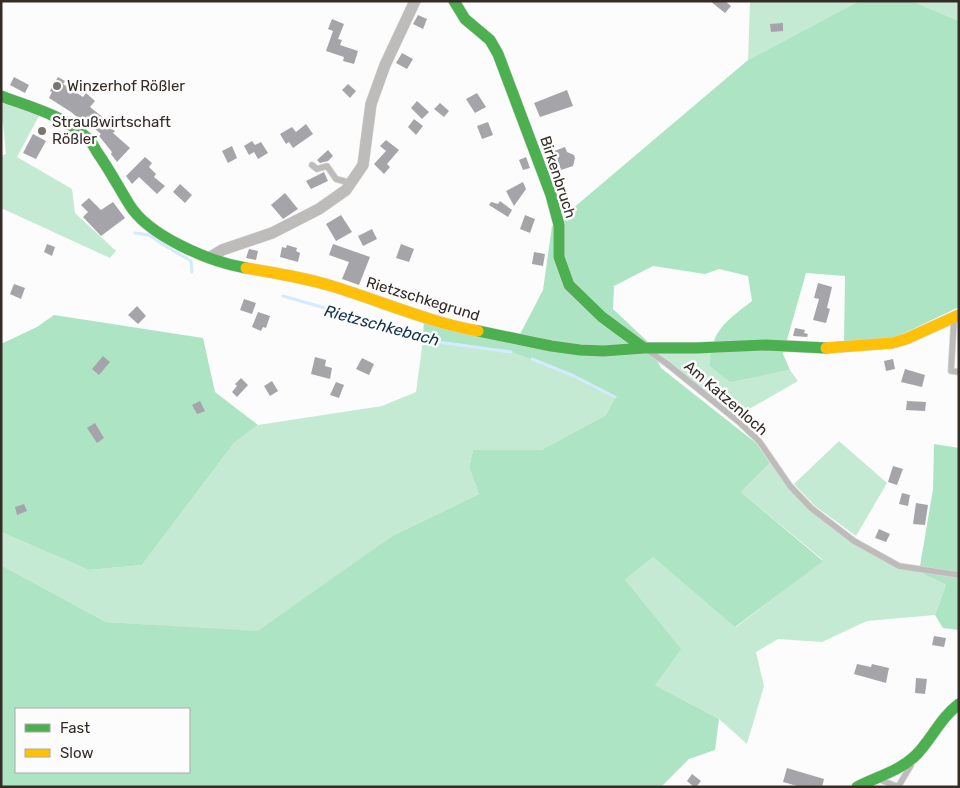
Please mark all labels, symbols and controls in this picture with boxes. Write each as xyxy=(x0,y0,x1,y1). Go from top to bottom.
place label: Winzerhof Rößler xyxy=(67,77,185,95)
marker: Winzerhof Rößler xyxy=(51,80,63,92)
place label: Straußwirtschaft Rößler xyxy=(52,113,171,148)
marker: Straußwirtschaft Rößler xyxy=(36,125,48,137)
street label: Birkenbruch xyxy=(536,134,580,220)
street label: Rietzschkegrund xyxy=(364,273,482,325)
water label: Rietzschkebach xyxy=(322,301,442,350)
street label: Am Katzenloch xyxy=(681,357,771,439)
legend xyxy=(15,708,190,773)
text: Fast xyxy=(60,719,90,737)
text: Slow xyxy=(60,744,93,762)

